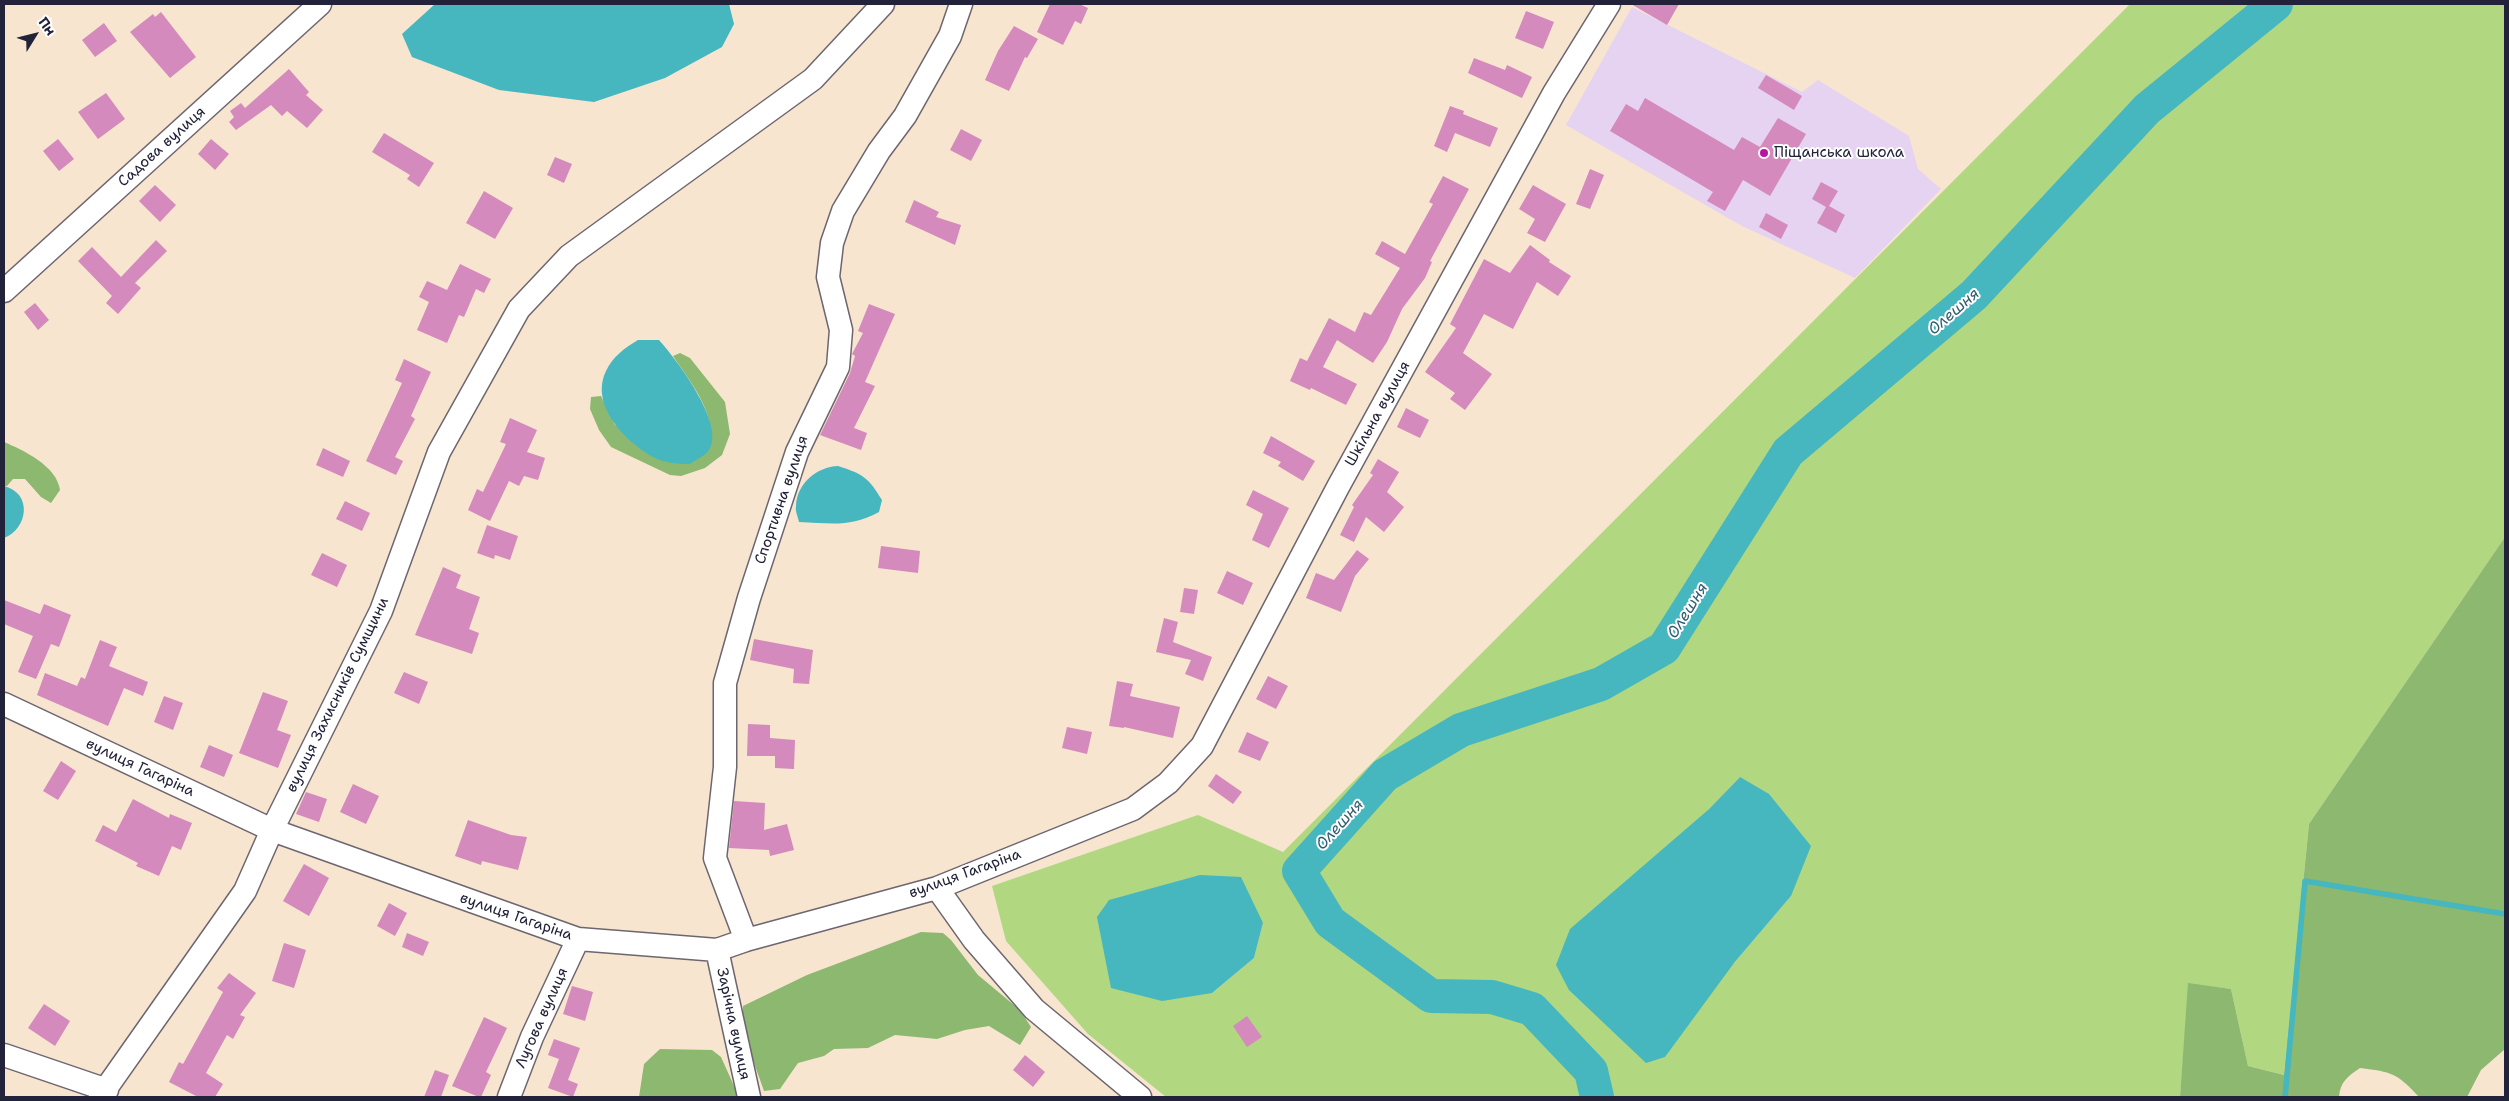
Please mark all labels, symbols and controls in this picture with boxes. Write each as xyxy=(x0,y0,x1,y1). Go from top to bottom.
north arrow xyxy=(10,10,60,60)
text: Пн xyxy=(34,13,60,39)
street label: Садова вулиця xyxy=(115,103,209,191)
place label: Піщанська школа xyxy=(1774,144,1904,162)
marker: Піщанська школа xyxy=(1758,147,1770,159)
water label: Олешня xyxy=(1924,284,1984,340)
street label: Шкільна вулиця xyxy=(1342,358,1414,470)
street label: Спортивна вулиця xyxy=(752,433,812,567)
water label: Олешня xyxy=(1663,580,1713,642)
street label: вулиця Захисників Сумщини xyxy=(283,594,393,796)
street label: вулиця Гагаріна xyxy=(83,735,197,801)
water label: Олешня xyxy=(1312,796,1368,854)
street label: вулиця Гагаріна xyxy=(907,845,1023,903)
street label: вулиця Гагаріна xyxy=(457,889,575,945)
street label: Лугова вулиця xyxy=(512,965,572,1071)
street label: Зарічна вулиця xyxy=(712,966,754,1082)

